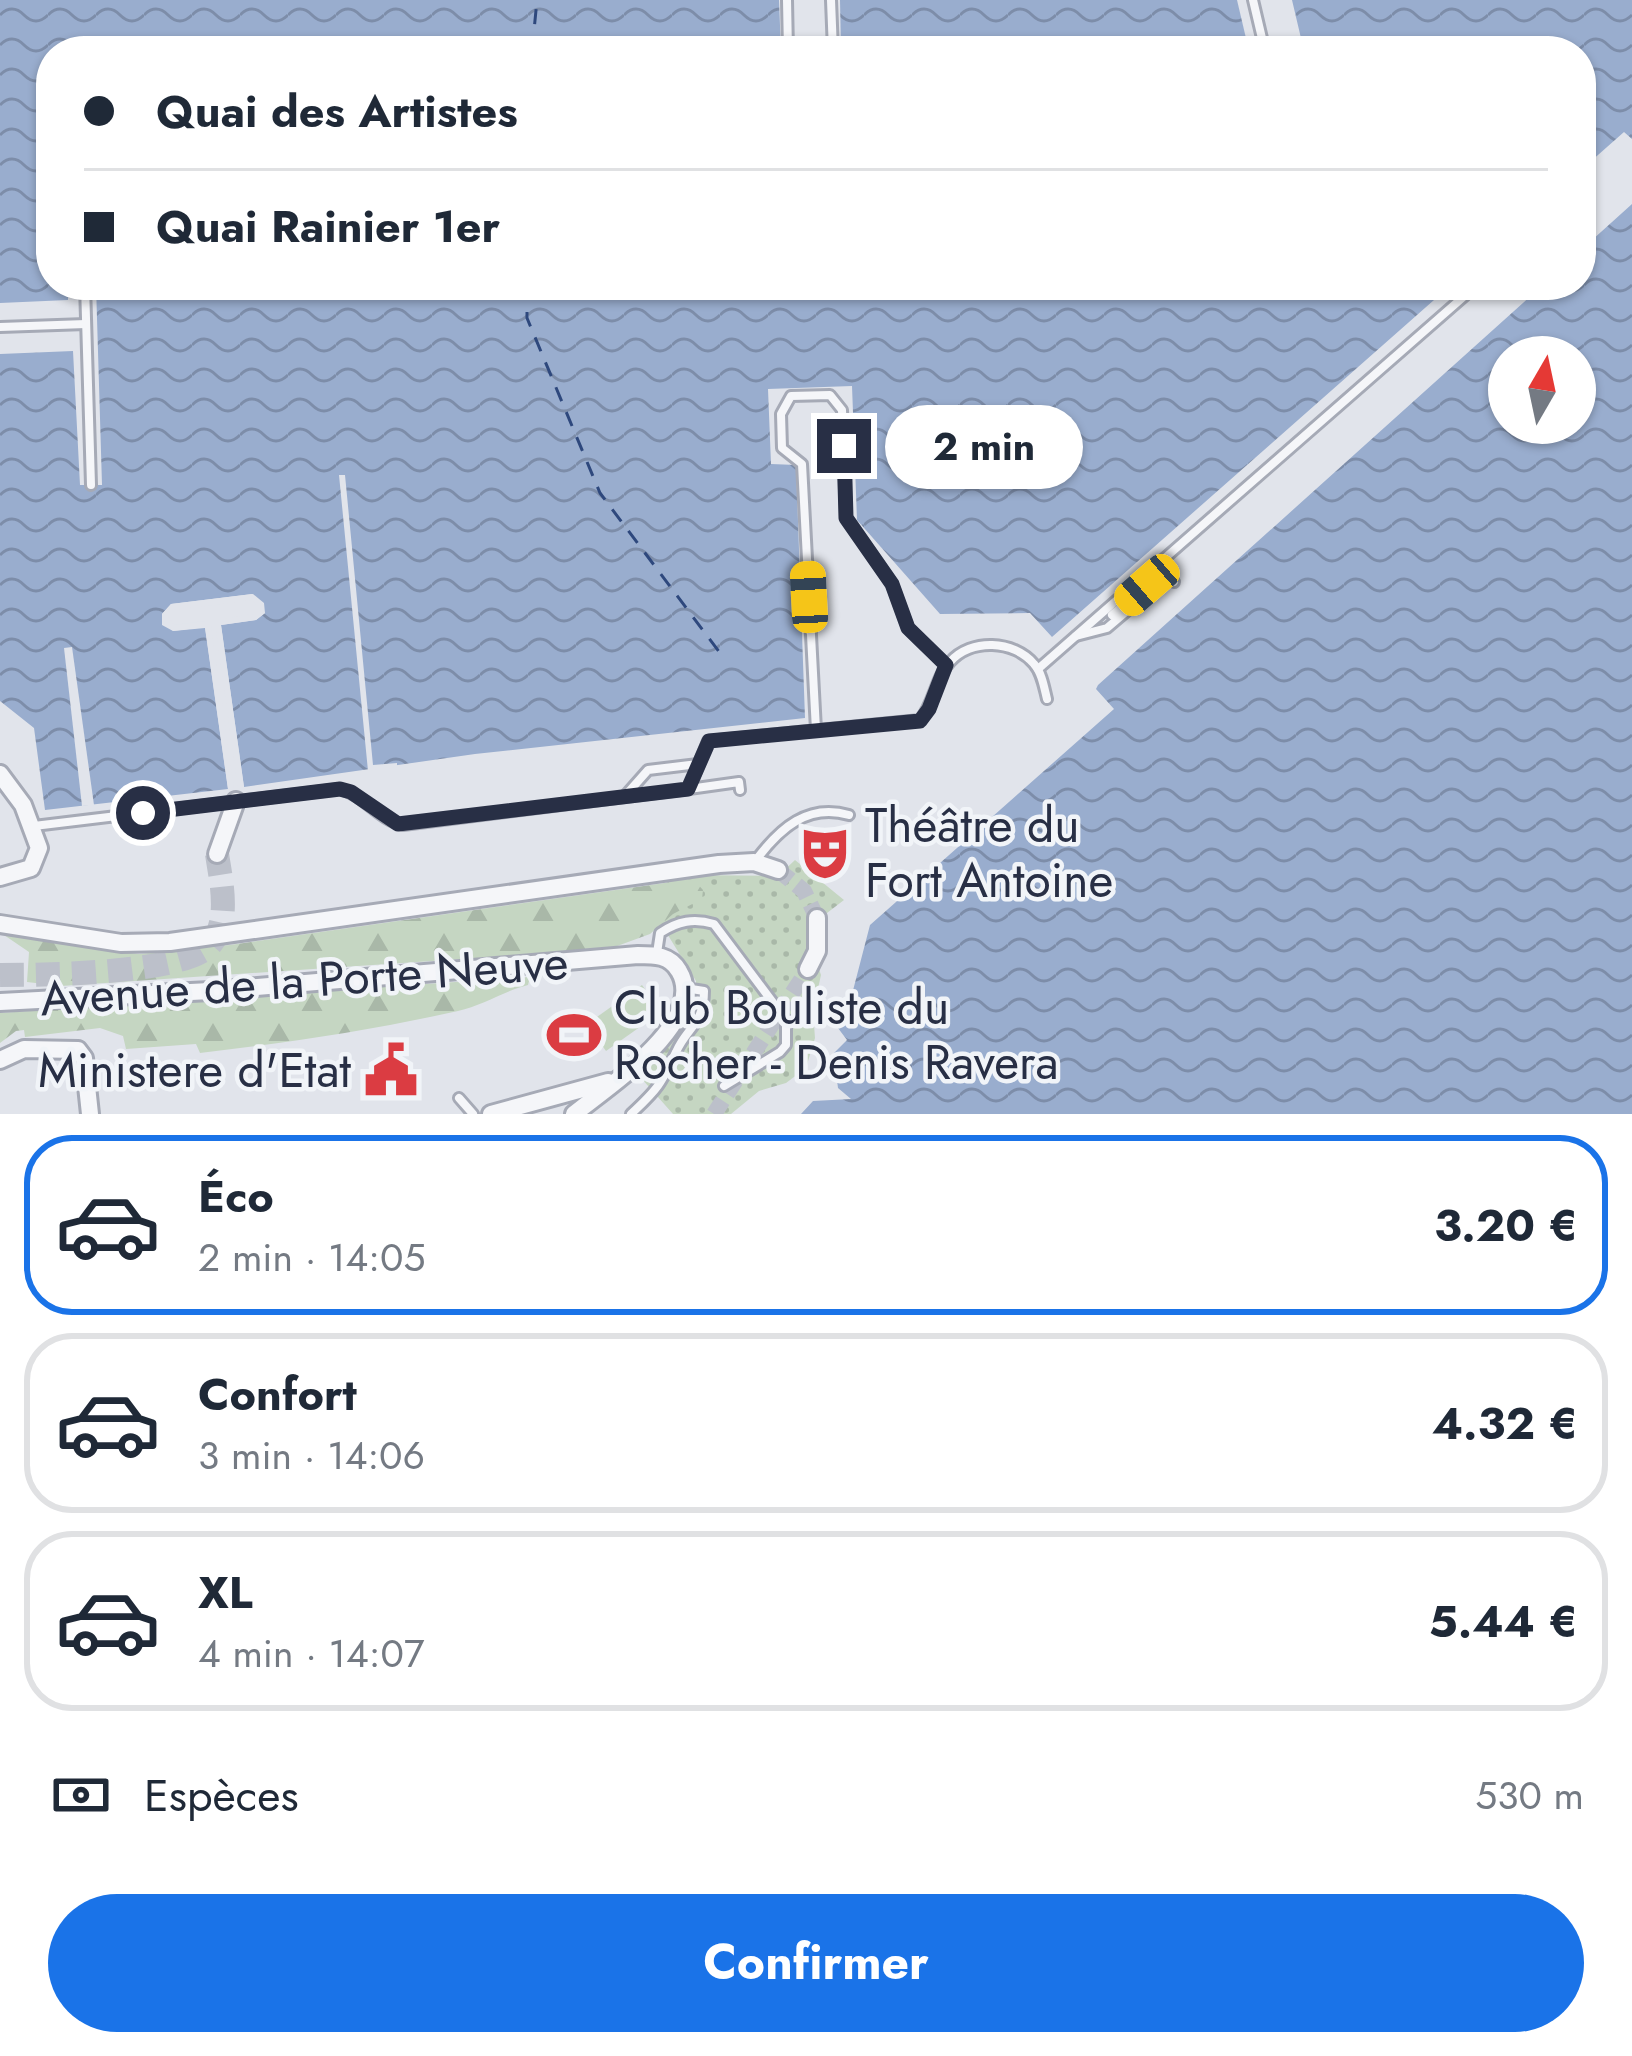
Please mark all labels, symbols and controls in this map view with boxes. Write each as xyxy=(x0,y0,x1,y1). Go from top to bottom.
text: Quai des Artistes xyxy=(156,79,518,144)
text: Quai Rainier 1er xyxy=(156,194,500,259)
north arrow xyxy=(1488,336,1596,444)
map controls xyxy=(1488,336,1596,444)
callout: 2 min xyxy=(886,404,1084,488)
text: 2 min xyxy=(933,418,1035,475)
route end xyxy=(817,419,871,473)
car xyxy=(1108,548,1186,622)
car xyxy=(789,560,829,634)
route start xyxy=(116,786,170,840)
place label: Théâtre du Fort Antoine xyxy=(865,791,1113,915)
theatre icon: Théâtre du Fort Antoine xyxy=(796,824,854,882)
street label: Avenue de la Porte Neuve xyxy=(38,928,570,1033)
place label: Club Bouliste du Rocher - Denis Ravera xyxy=(614,973,1058,1097)
sports icon: Club Bouliste du Rocher - Denis Ravera xyxy=(545,1006,603,1064)
place label: Ministere d'Etat xyxy=(38,1036,351,1105)
public building icon: Ministere d'Etat xyxy=(362,1041,420,1099)
text: Éco xyxy=(198,1164,274,1229)
icon: car xyxy=(54,1171,162,1279)
text: 3.20 € xyxy=(1434,1193,1578,1258)
text: 2 min · 14:05 xyxy=(198,1229,425,1286)
text: Confort xyxy=(198,1362,357,1427)
icon: car xyxy=(54,1369,162,1477)
text: 4.32 € xyxy=(1432,1391,1578,1456)
text: 3 min · 14:06 xyxy=(198,1427,425,1484)
text: XL xyxy=(198,1560,253,1625)
icon: car xyxy=(54,1567,162,1675)
text: 5.44 € xyxy=(1429,1589,1578,1654)
text: 4 min · 14:07 xyxy=(198,1625,424,1682)
icon: cash xyxy=(48,1762,114,1828)
text: Espèces xyxy=(144,1763,299,1828)
text: 530 m xyxy=(1475,1767,1584,1824)
button: Confirmer xyxy=(48,1894,1584,2032)

